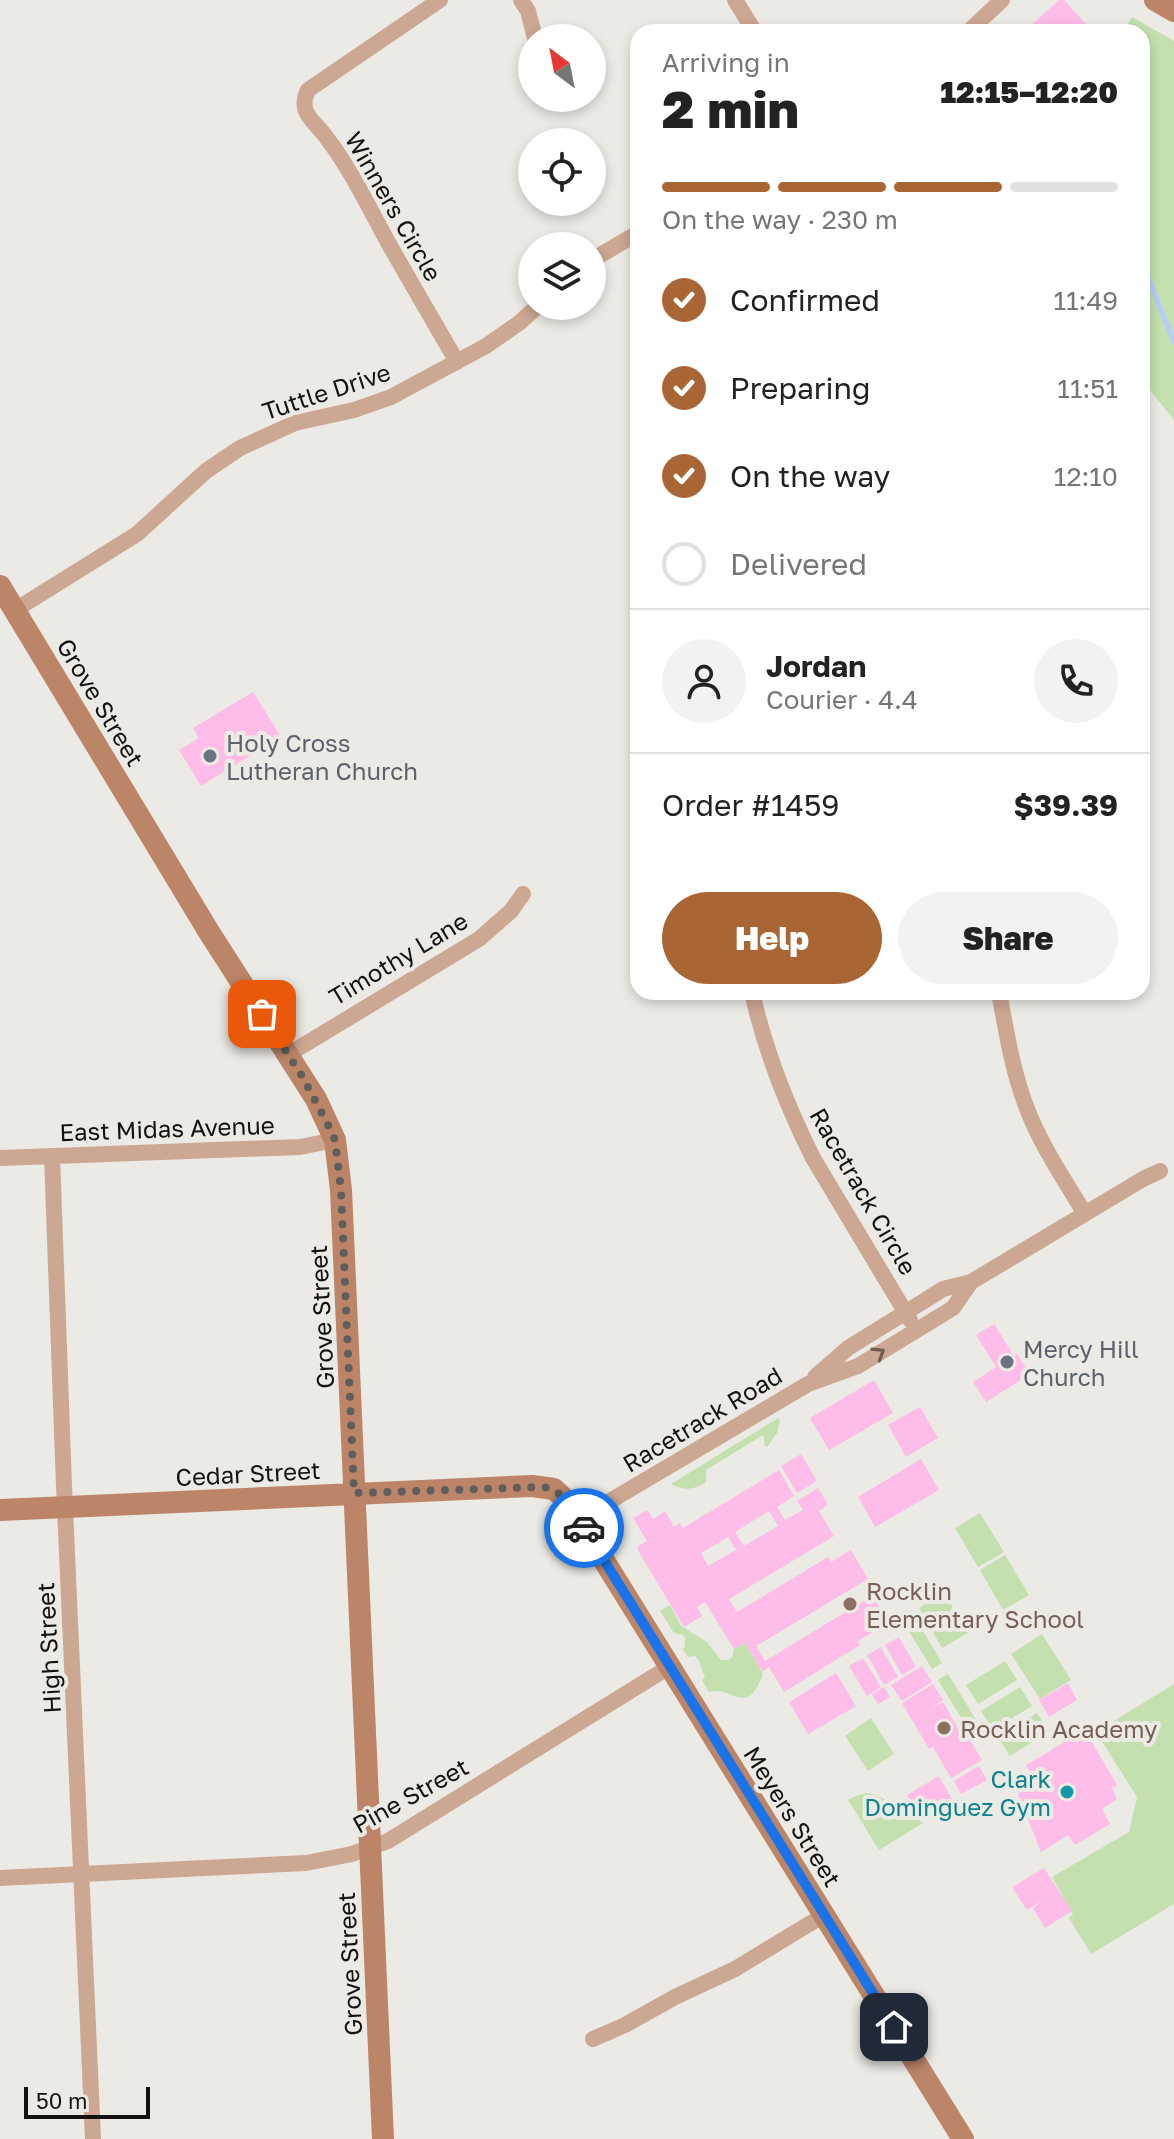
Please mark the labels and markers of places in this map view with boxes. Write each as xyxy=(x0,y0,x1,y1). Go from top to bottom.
place label: Holy Cross Lutheran Church xyxy=(226,728,418,785)
marker: Holy Cross Lutheran Church xyxy=(201,747,219,765)
pin xyxy=(228,980,296,1048)
place label: Mercy Hill Church xyxy=(1023,1334,1139,1391)
marker: Mercy Hill Church xyxy=(998,1353,1016,1371)
place label: Rocklin Elementary School xyxy=(866,1576,1084,1633)
marker: Rocklin Elementary School xyxy=(841,1595,859,1613)
place label: Rocklin Academy xyxy=(960,1714,1157,1743)
marker: Rocklin Academy xyxy=(935,1719,953,1737)
place label: Clark Dominguez Gym xyxy=(864,1764,1051,1821)
marker: Clark Dominguez Gym xyxy=(1058,1783,1076,1801)
pin xyxy=(860,1993,928,2061)

